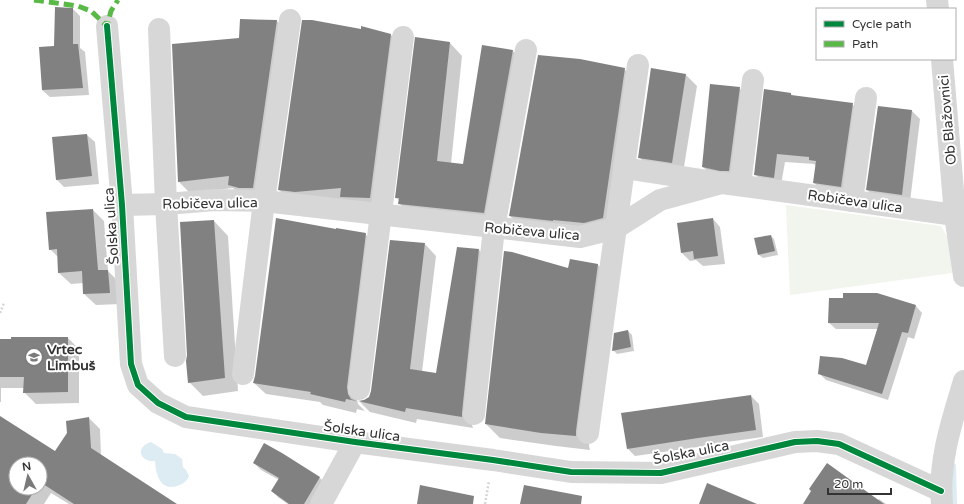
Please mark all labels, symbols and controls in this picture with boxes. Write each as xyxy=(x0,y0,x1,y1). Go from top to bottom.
legend xyxy=(816,8,956,60)
text: Cycle path xyxy=(852,17,911,31)
text: Path xyxy=(852,37,878,51)
street label: Ob Blažovnici xyxy=(935,74,960,166)
street label: Robičeva ulica xyxy=(806,186,904,217)
street label: Šolska ulica xyxy=(100,187,123,265)
street label: Robičeva ulica xyxy=(162,194,258,213)
street label: Robičeva ulica xyxy=(484,219,580,244)
place label: Vrtec Limbuš xyxy=(47,341,96,374)
school or university icon: Vrtec Limbuš xyxy=(24,347,44,367)
street label: Šolska ulica xyxy=(323,418,401,445)
street label: Šolska ulica xyxy=(652,437,731,468)
north arrow xyxy=(8,456,48,496)
text: N xyxy=(21,460,32,474)
scale bar xyxy=(828,470,891,496)
text: 20 m xyxy=(834,477,863,491)

